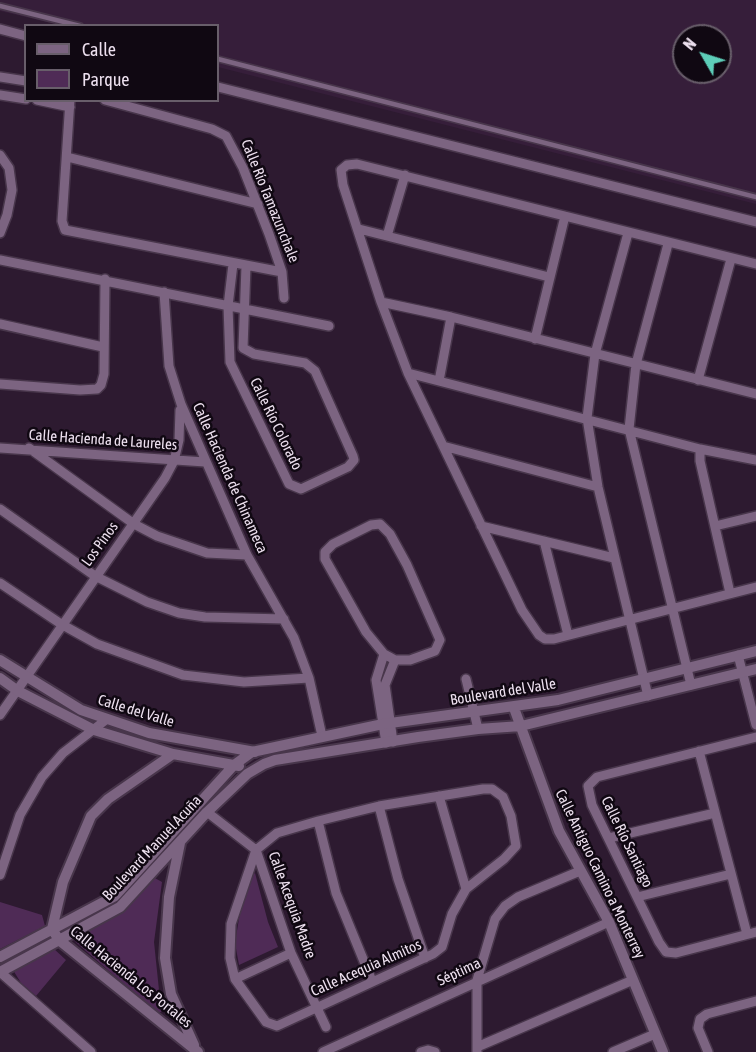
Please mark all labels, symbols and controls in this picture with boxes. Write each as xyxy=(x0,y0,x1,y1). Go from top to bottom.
legend xyxy=(24,24,219,102)
north arrow xyxy=(672,24,732,84)
text: N xyxy=(680,35,700,53)
text: Calle xyxy=(82,39,116,60)
text: Parque xyxy=(82,69,130,90)
street label: Calle Río Tamazunchale xyxy=(237,137,303,265)
street label: Calle Río Colorado xyxy=(246,375,306,473)
street label: Calle Hacienda de Chinameca xyxy=(189,400,271,556)
street label: Calle Hacienda de Laureles xyxy=(28,426,178,454)
street label: Los Pinos xyxy=(78,518,122,570)
street label: Boulevard del Valle xyxy=(449,675,557,709)
street label: Calle del Valle xyxy=(96,691,176,731)
street label: Calle Antiguo Camino a Monterrey xyxy=(551,786,649,962)
street label: Boulevard Manuel Acuña xyxy=(99,792,205,904)
street label: Calle Río Santiago xyxy=(597,794,657,890)
street label: Calle Acequia Madre xyxy=(264,849,320,961)
street label: Calle Hacienda Los Portales xyxy=(67,922,195,1032)
street label: Calle Acequia Almitos xyxy=(308,936,424,1000)
street label: Séptima xyxy=(434,954,484,990)

